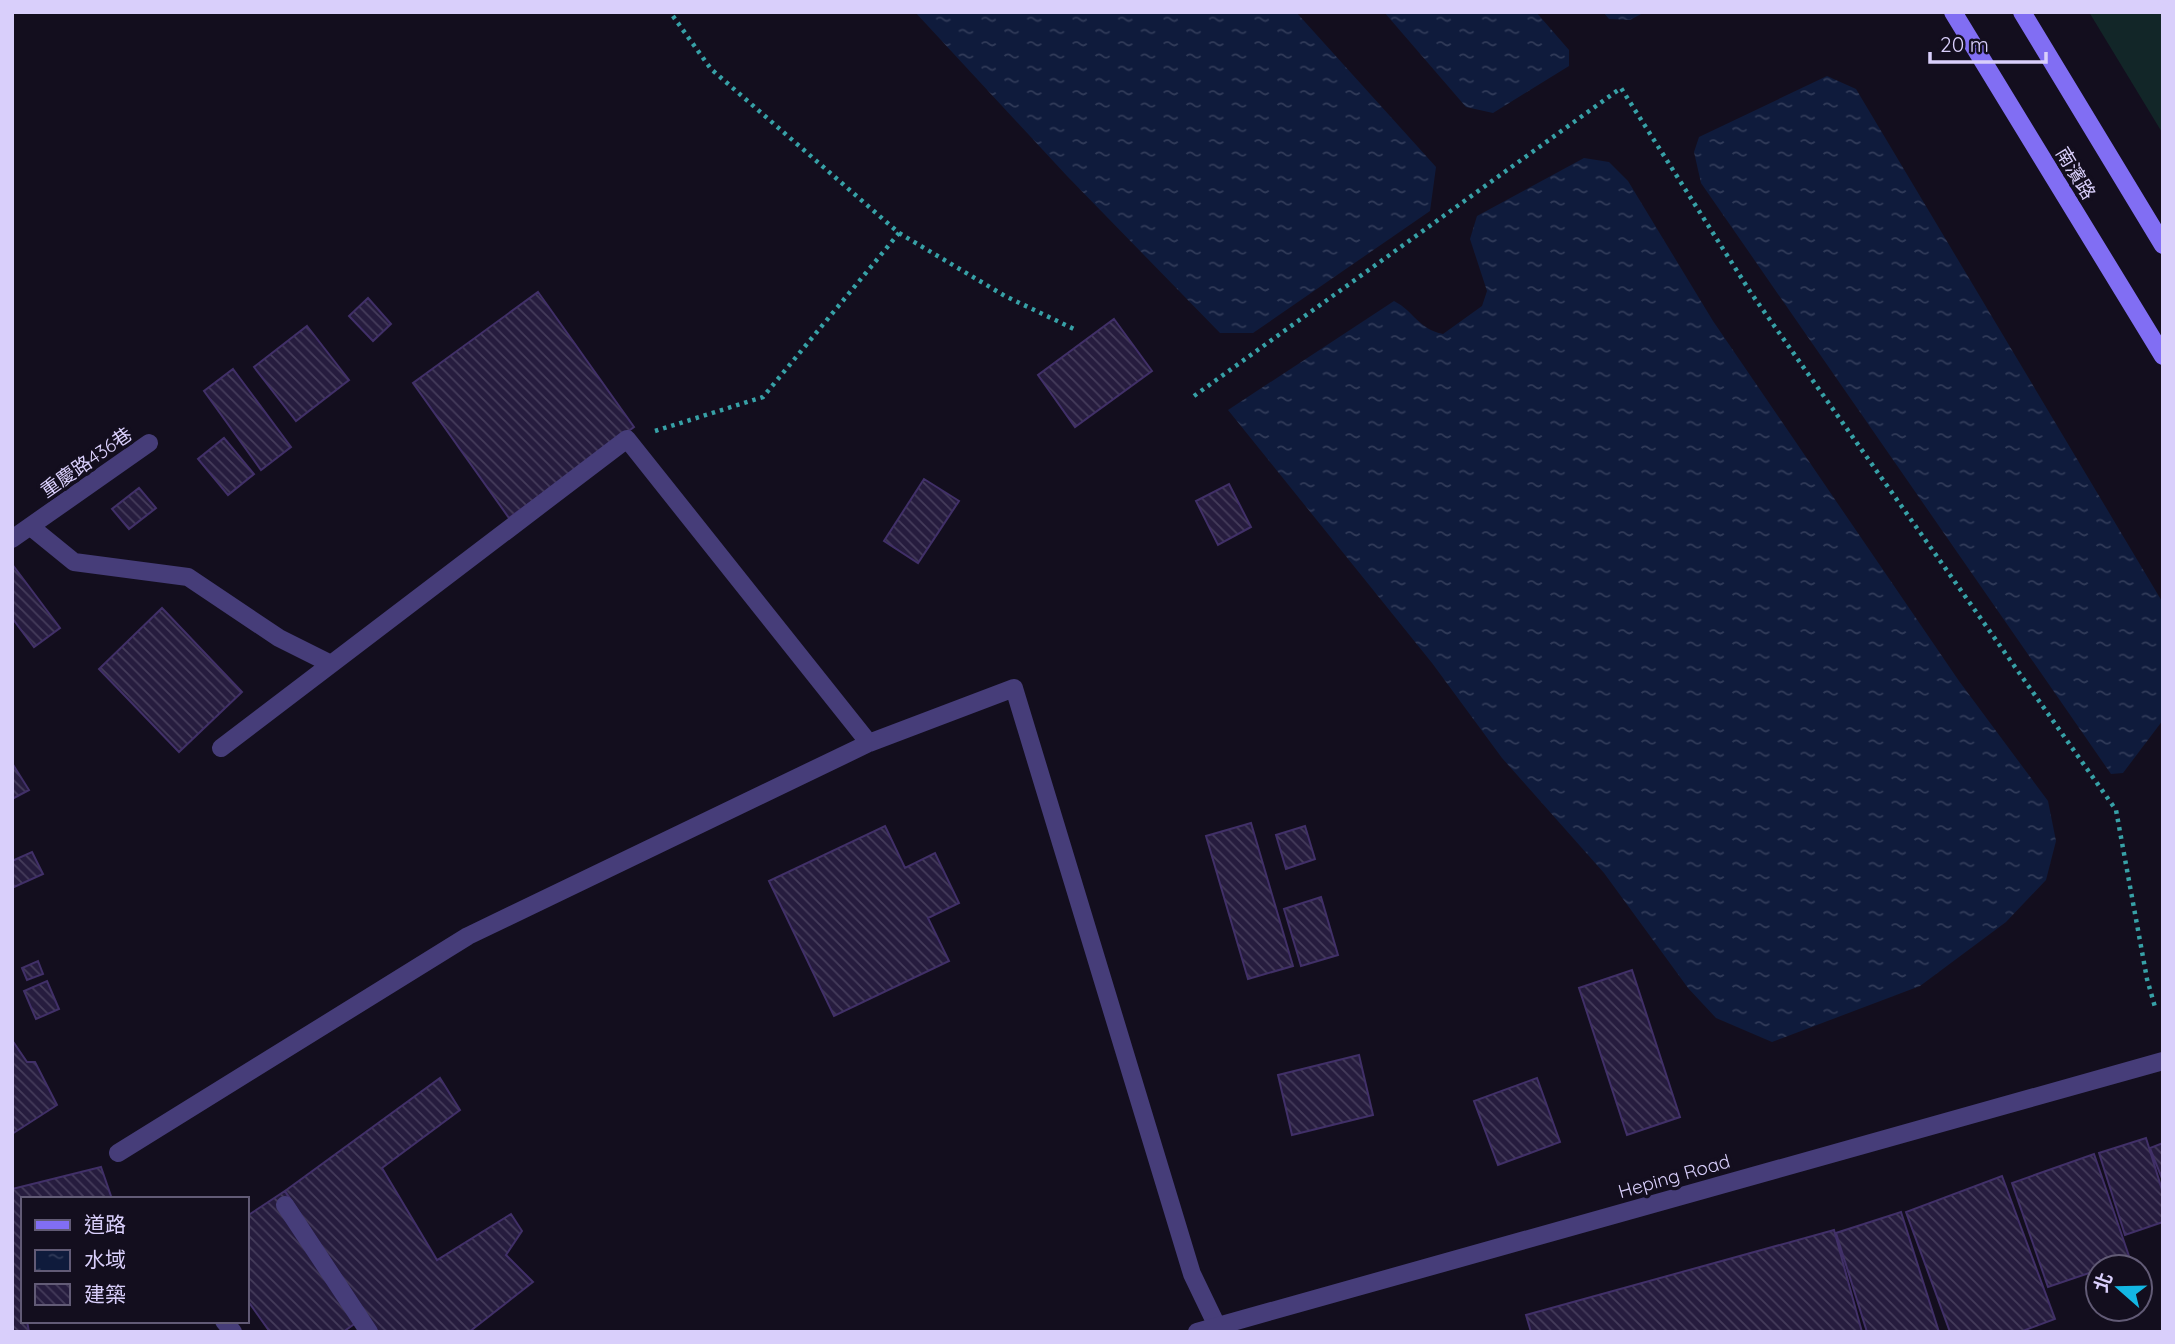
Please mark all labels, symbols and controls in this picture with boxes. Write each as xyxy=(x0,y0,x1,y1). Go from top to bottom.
scale bar xyxy=(1930,21,2046,65)
text: 20 m xyxy=(1940,31,1989,57)
street label: 南濱路 xyxy=(2051,142,2101,204)
street label: 重慶路436巷 xyxy=(36,422,136,502)
street label: Heping Road xyxy=(1615,1149,1733,1203)
legend xyxy=(21,1197,248,1323)
text: 道路 xyxy=(84,1211,126,1237)
text: 水域 xyxy=(84,1246,126,1272)
north arrow xyxy=(2084,1253,2154,1323)
text: 北 xyxy=(2088,1269,2118,1295)
text: 建築 xyxy=(84,1281,126,1307)

